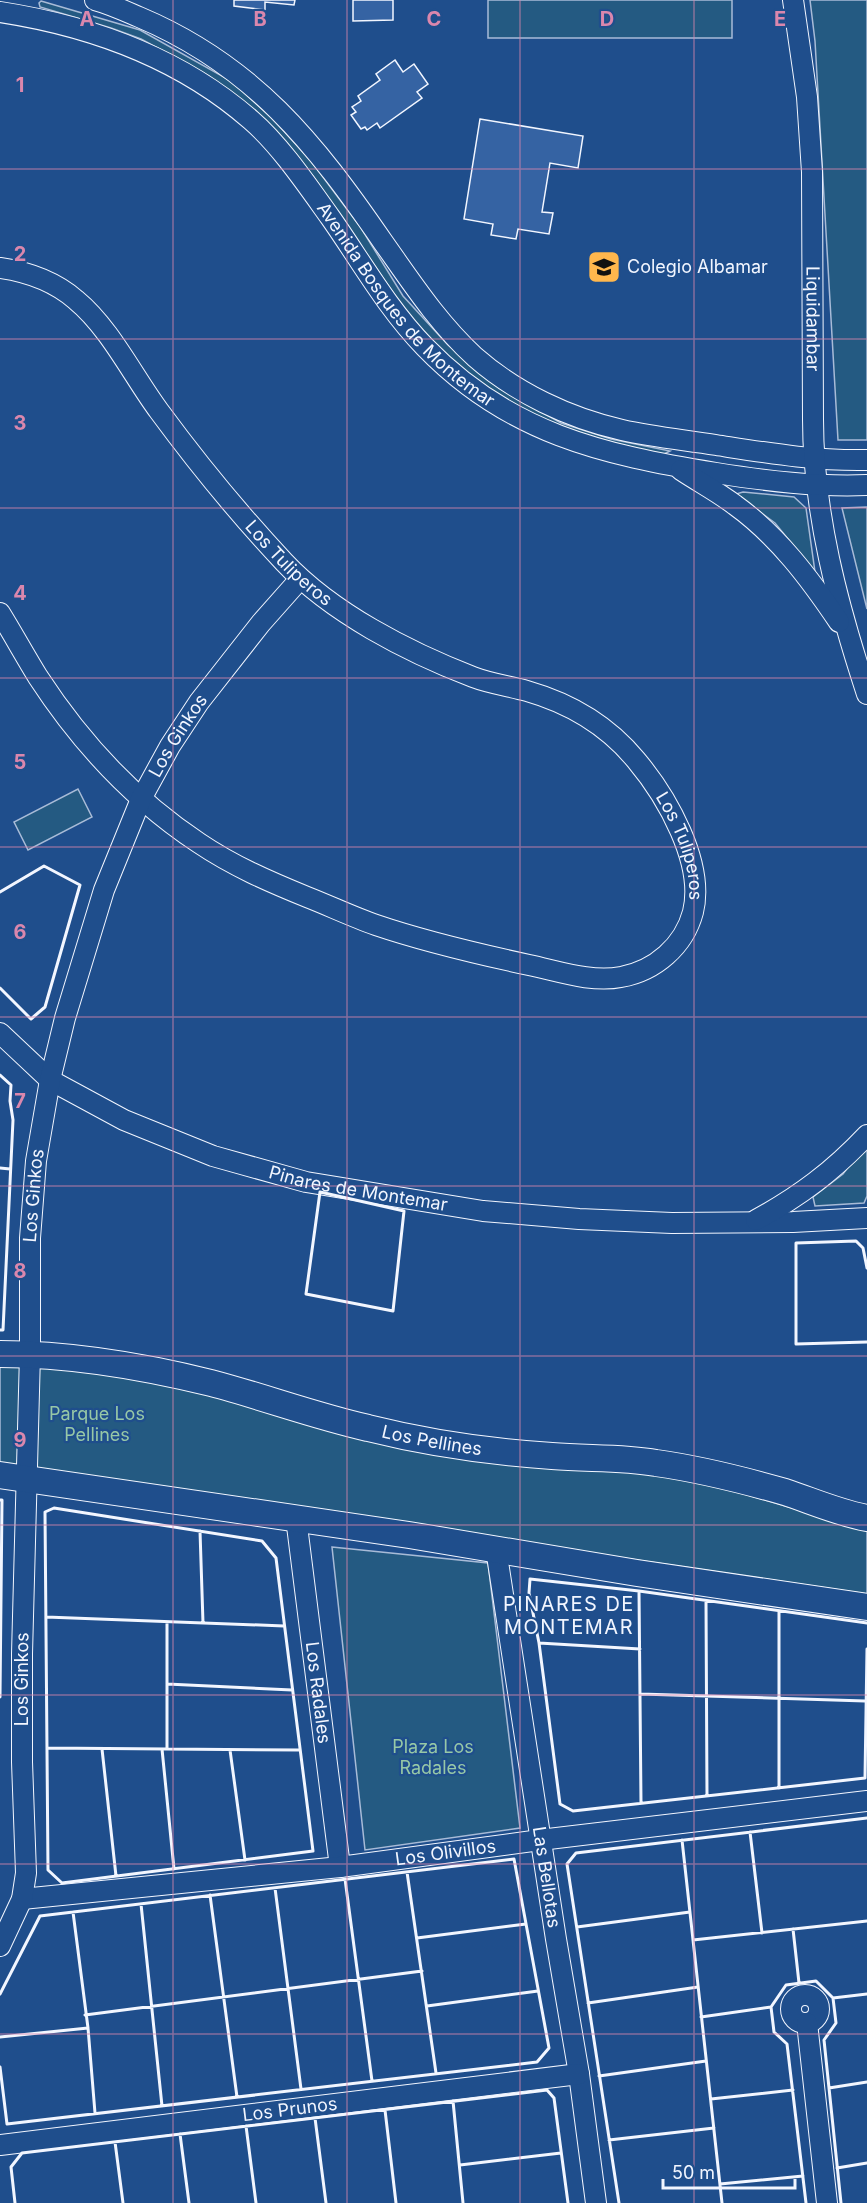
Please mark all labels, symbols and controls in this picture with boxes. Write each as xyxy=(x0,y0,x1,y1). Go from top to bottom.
text: A xyxy=(80,7,95,31)
text: B xyxy=(253,7,267,31)
text: C xyxy=(427,7,441,31)
text: D xyxy=(600,7,614,31)
text: E xyxy=(774,7,786,31)
text: 1 xyxy=(16,73,24,97)
street label: Avenida Bosques de Montemar xyxy=(313,198,499,411)
text: 2 xyxy=(14,242,26,266)
school or university icon: Colegio Albamar xyxy=(586,249,622,285)
place label: Colegio Albamar xyxy=(627,256,768,277)
street label: Liquidambar xyxy=(802,266,824,372)
text: 3 xyxy=(14,411,26,435)
street label: Los Tuliperos xyxy=(241,516,337,610)
text: 4 xyxy=(13,581,27,605)
street label: Los Ginkos xyxy=(144,690,211,781)
text: 5 xyxy=(14,750,26,774)
street label: Los Tuliperos xyxy=(652,788,706,900)
text: 6 xyxy=(14,920,27,944)
text: 7 xyxy=(14,1089,26,1113)
street label: Los Ginkos xyxy=(19,1147,48,1243)
street label: Pinares de Montemar xyxy=(267,1161,449,1215)
text: 8 xyxy=(13,1259,27,1283)
park label: Parque Los Pellines xyxy=(49,1403,145,1445)
street label: Los Pellines xyxy=(380,1421,483,1459)
text: 9 xyxy=(14,1428,27,1452)
district label: PINARES DE MONTEMAR xyxy=(503,1592,635,1639)
street label: Los Ginkos xyxy=(11,1632,33,1726)
street label: Los Radales xyxy=(302,1640,335,1745)
park label: Plaza Los Radales xyxy=(392,1736,474,1778)
street label: Las Bellotas xyxy=(529,1825,565,1929)
street label: Los Olivillos xyxy=(394,1835,497,1869)
street label: Los Prunos xyxy=(241,2093,338,2125)
scale bar xyxy=(663,2152,795,2190)
text: 50 m xyxy=(672,2162,715,2183)

